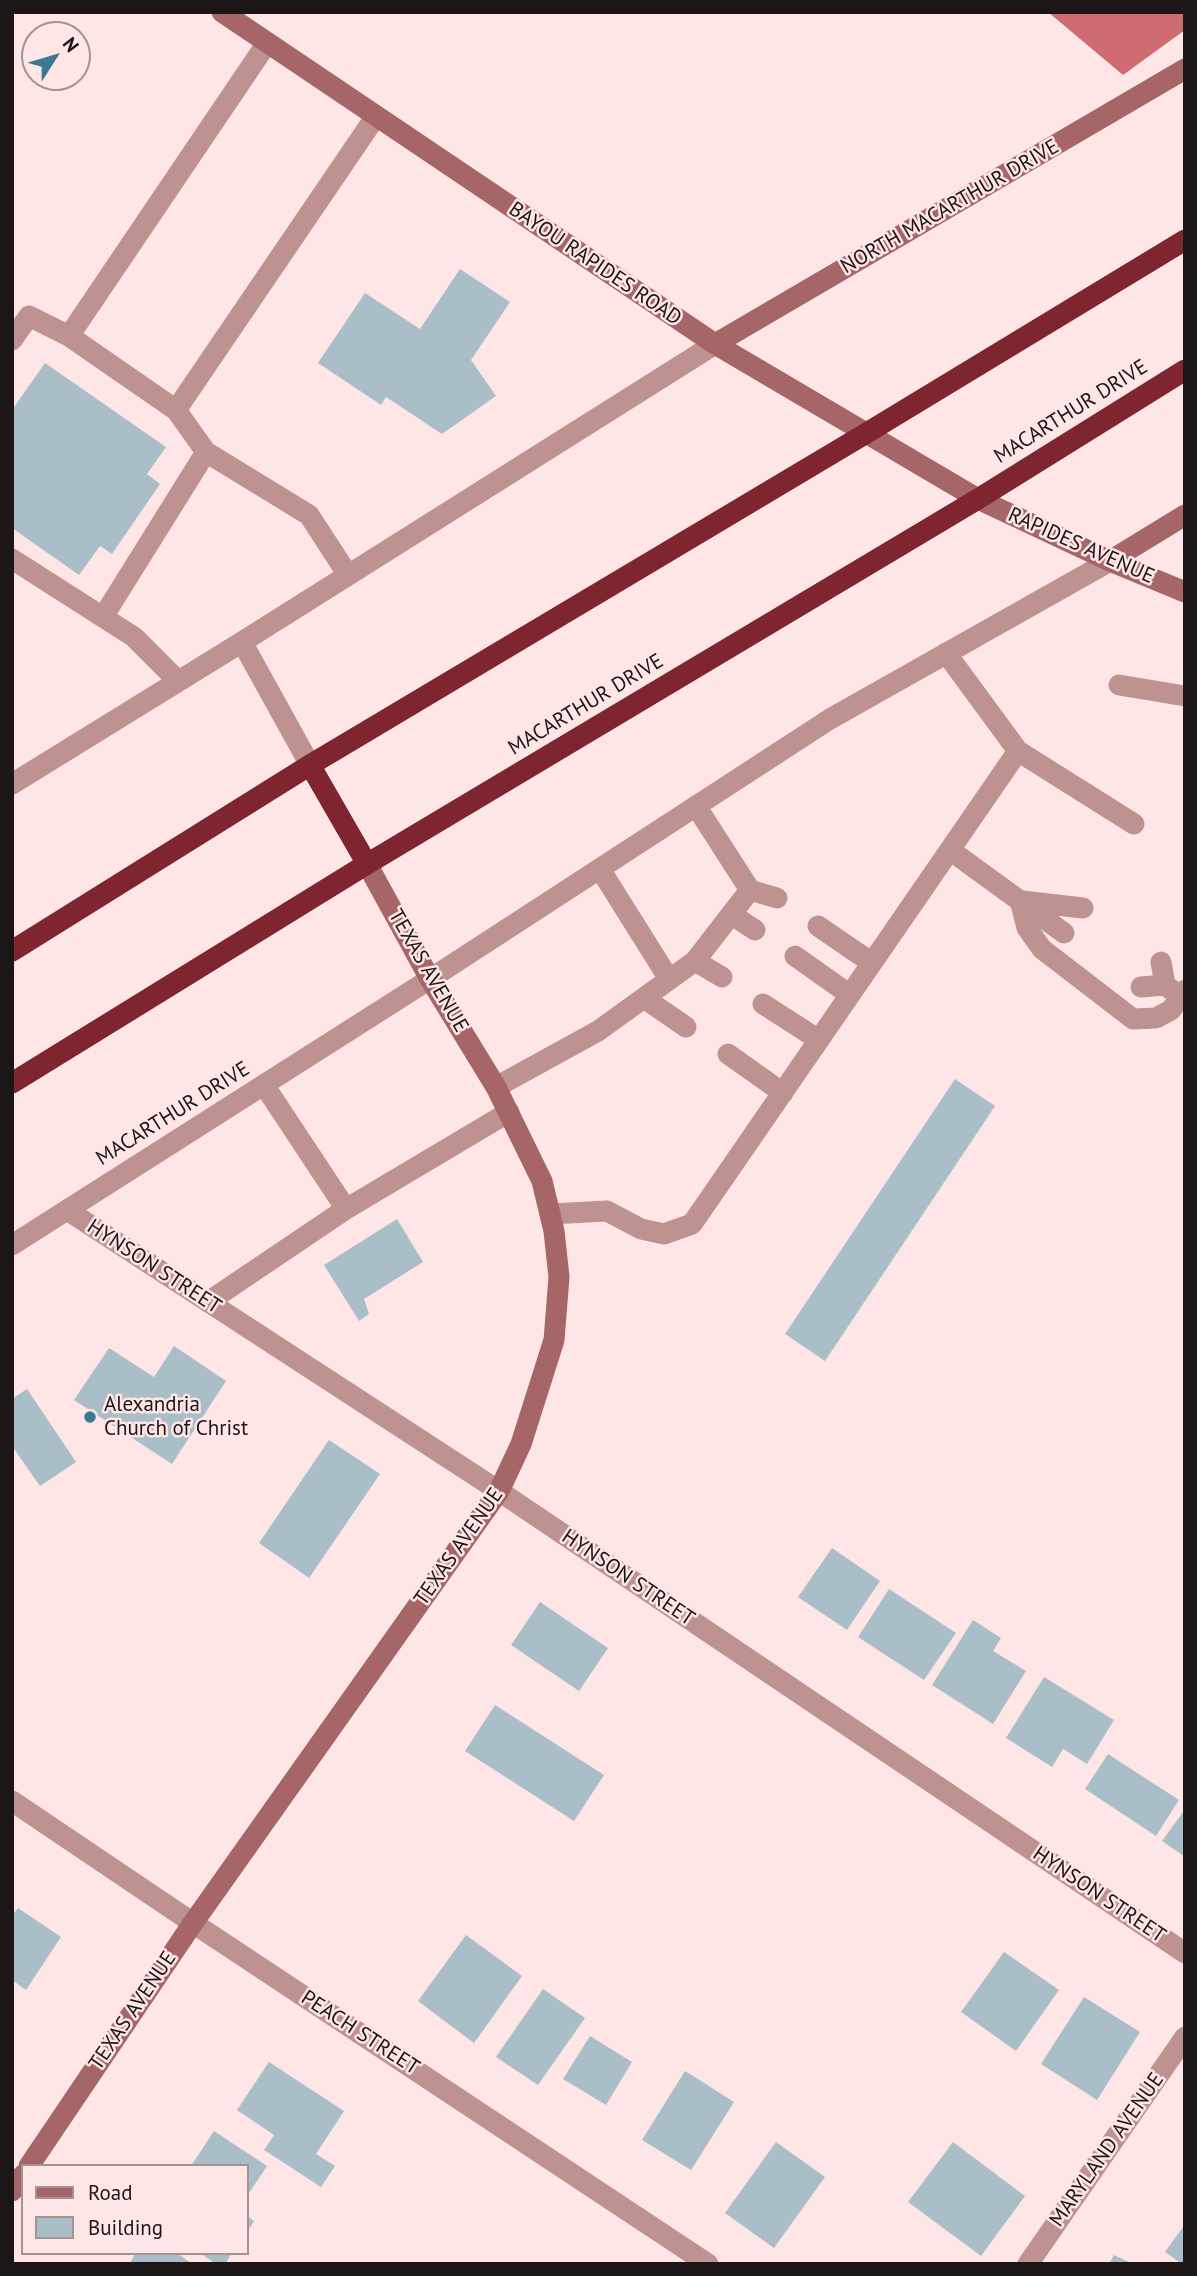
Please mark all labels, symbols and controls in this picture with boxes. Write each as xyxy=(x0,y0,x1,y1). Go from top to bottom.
north arrow xyxy=(21,21,91,91)
text: N xyxy=(58,32,85,57)
street label: NORTH MACARTHUR DRIVE xyxy=(837,134,1063,280)
street label: BAYOU RAPIDES ROAD xyxy=(504,197,686,331)
street label: MACARTHUR DRIVE xyxy=(990,355,1152,469)
street label: RAPIDES AVENUE xyxy=(1004,502,1158,590)
street label: MACARTHUR DRIVE xyxy=(504,649,668,761)
street label: TEXAS AVENUE xyxy=(383,905,473,1037)
street label: MACARTHUR DRIVE xyxy=(92,1057,254,1171)
street label: HYNSON STREET xyxy=(82,1214,226,1320)
place label: Alexandria Church of Christ xyxy=(104,1392,248,1442)
marker: Alexandria Church of Christ xyxy=(82,1409,98,1425)
street label: TEXAS AVENUE xyxy=(409,1483,509,1611)
street label: HYNSON STREET xyxy=(557,1524,699,1632)
street label: HYNSON STREET xyxy=(1028,1841,1170,1949)
street label: TEXAS AVENUE xyxy=(84,1947,182,2075)
street label: PEACH STREET xyxy=(296,1985,424,2081)
street label: MARYLAND AVENUE xyxy=(1044,2068,1170,2232)
legend xyxy=(21,2164,248,2255)
text: Road xyxy=(88,2179,132,2206)
text: Building xyxy=(88,2214,163,2241)

